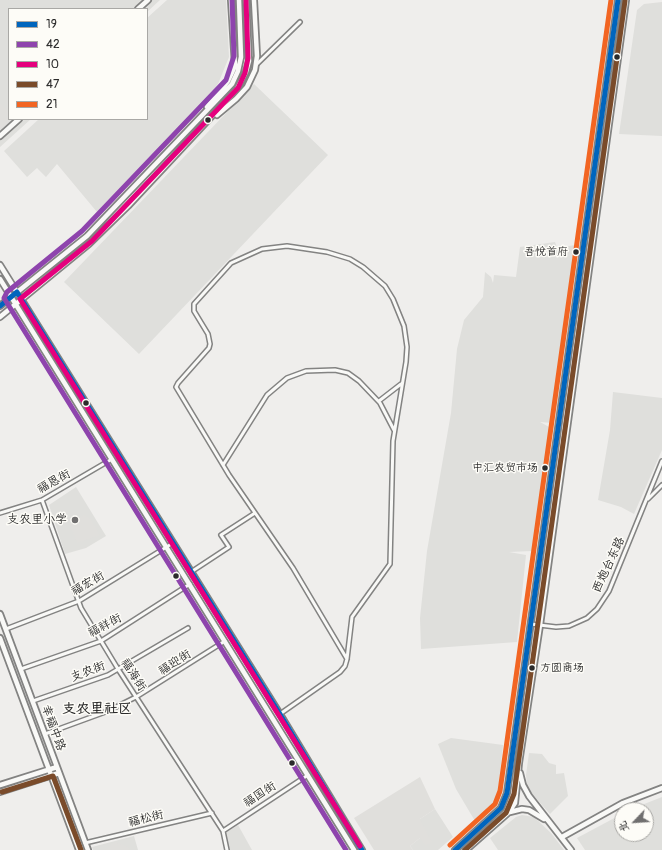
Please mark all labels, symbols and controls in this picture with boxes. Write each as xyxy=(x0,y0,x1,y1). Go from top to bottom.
legend xyxy=(8,8,148,120)
text: 19 xyxy=(46,17,57,32)
text: 42 xyxy=(46,37,60,52)
unlabelled marker xyxy=(612,52,622,62)
text: 10 xyxy=(46,57,59,72)
text: 47 xyxy=(46,77,59,92)
text: 21 xyxy=(46,97,57,112)
unlabelled marker xyxy=(203,115,213,125)
place label: 吾悦首府 xyxy=(524,245,568,259)
marker: 吾悦首府 xyxy=(571,247,581,257)
unlabelled marker xyxy=(81,398,91,408)
place label: 中汇农贸市场 xyxy=(472,461,538,475)
marker: 中汇农贸市场 xyxy=(540,463,550,473)
street label: 福恩街 xyxy=(35,467,73,497)
place label: 支农里小学 xyxy=(7,513,67,527)
marker: 支农里小学 xyxy=(70,515,80,525)
street label: 西炮台东路 xyxy=(590,535,628,595)
street label: 福宏街 xyxy=(69,569,107,599)
unlabelled marker xyxy=(171,571,181,581)
street label: 福祥街 xyxy=(86,611,124,641)
street label: 福迎街 xyxy=(156,647,194,679)
street label: 福海街 xyxy=(117,656,149,694)
street label: 支农街 xyxy=(69,659,107,685)
place label: 方圆商场 xyxy=(540,661,584,675)
marker: 方圆商场 xyxy=(527,663,537,673)
district label: 支农里社区 xyxy=(62,701,132,717)
street label: 幸福中路 xyxy=(38,703,68,753)
unlabelled marker xyxy=(287,758,297,768)
street label: 福国街 xyxy=(241,779,279,811)
north arrow xyxy=(614,802,654,842)
street label: 福松街 xyxy=(127,808,165,830)
text: 北 xyxy=(615,819,632,835)

